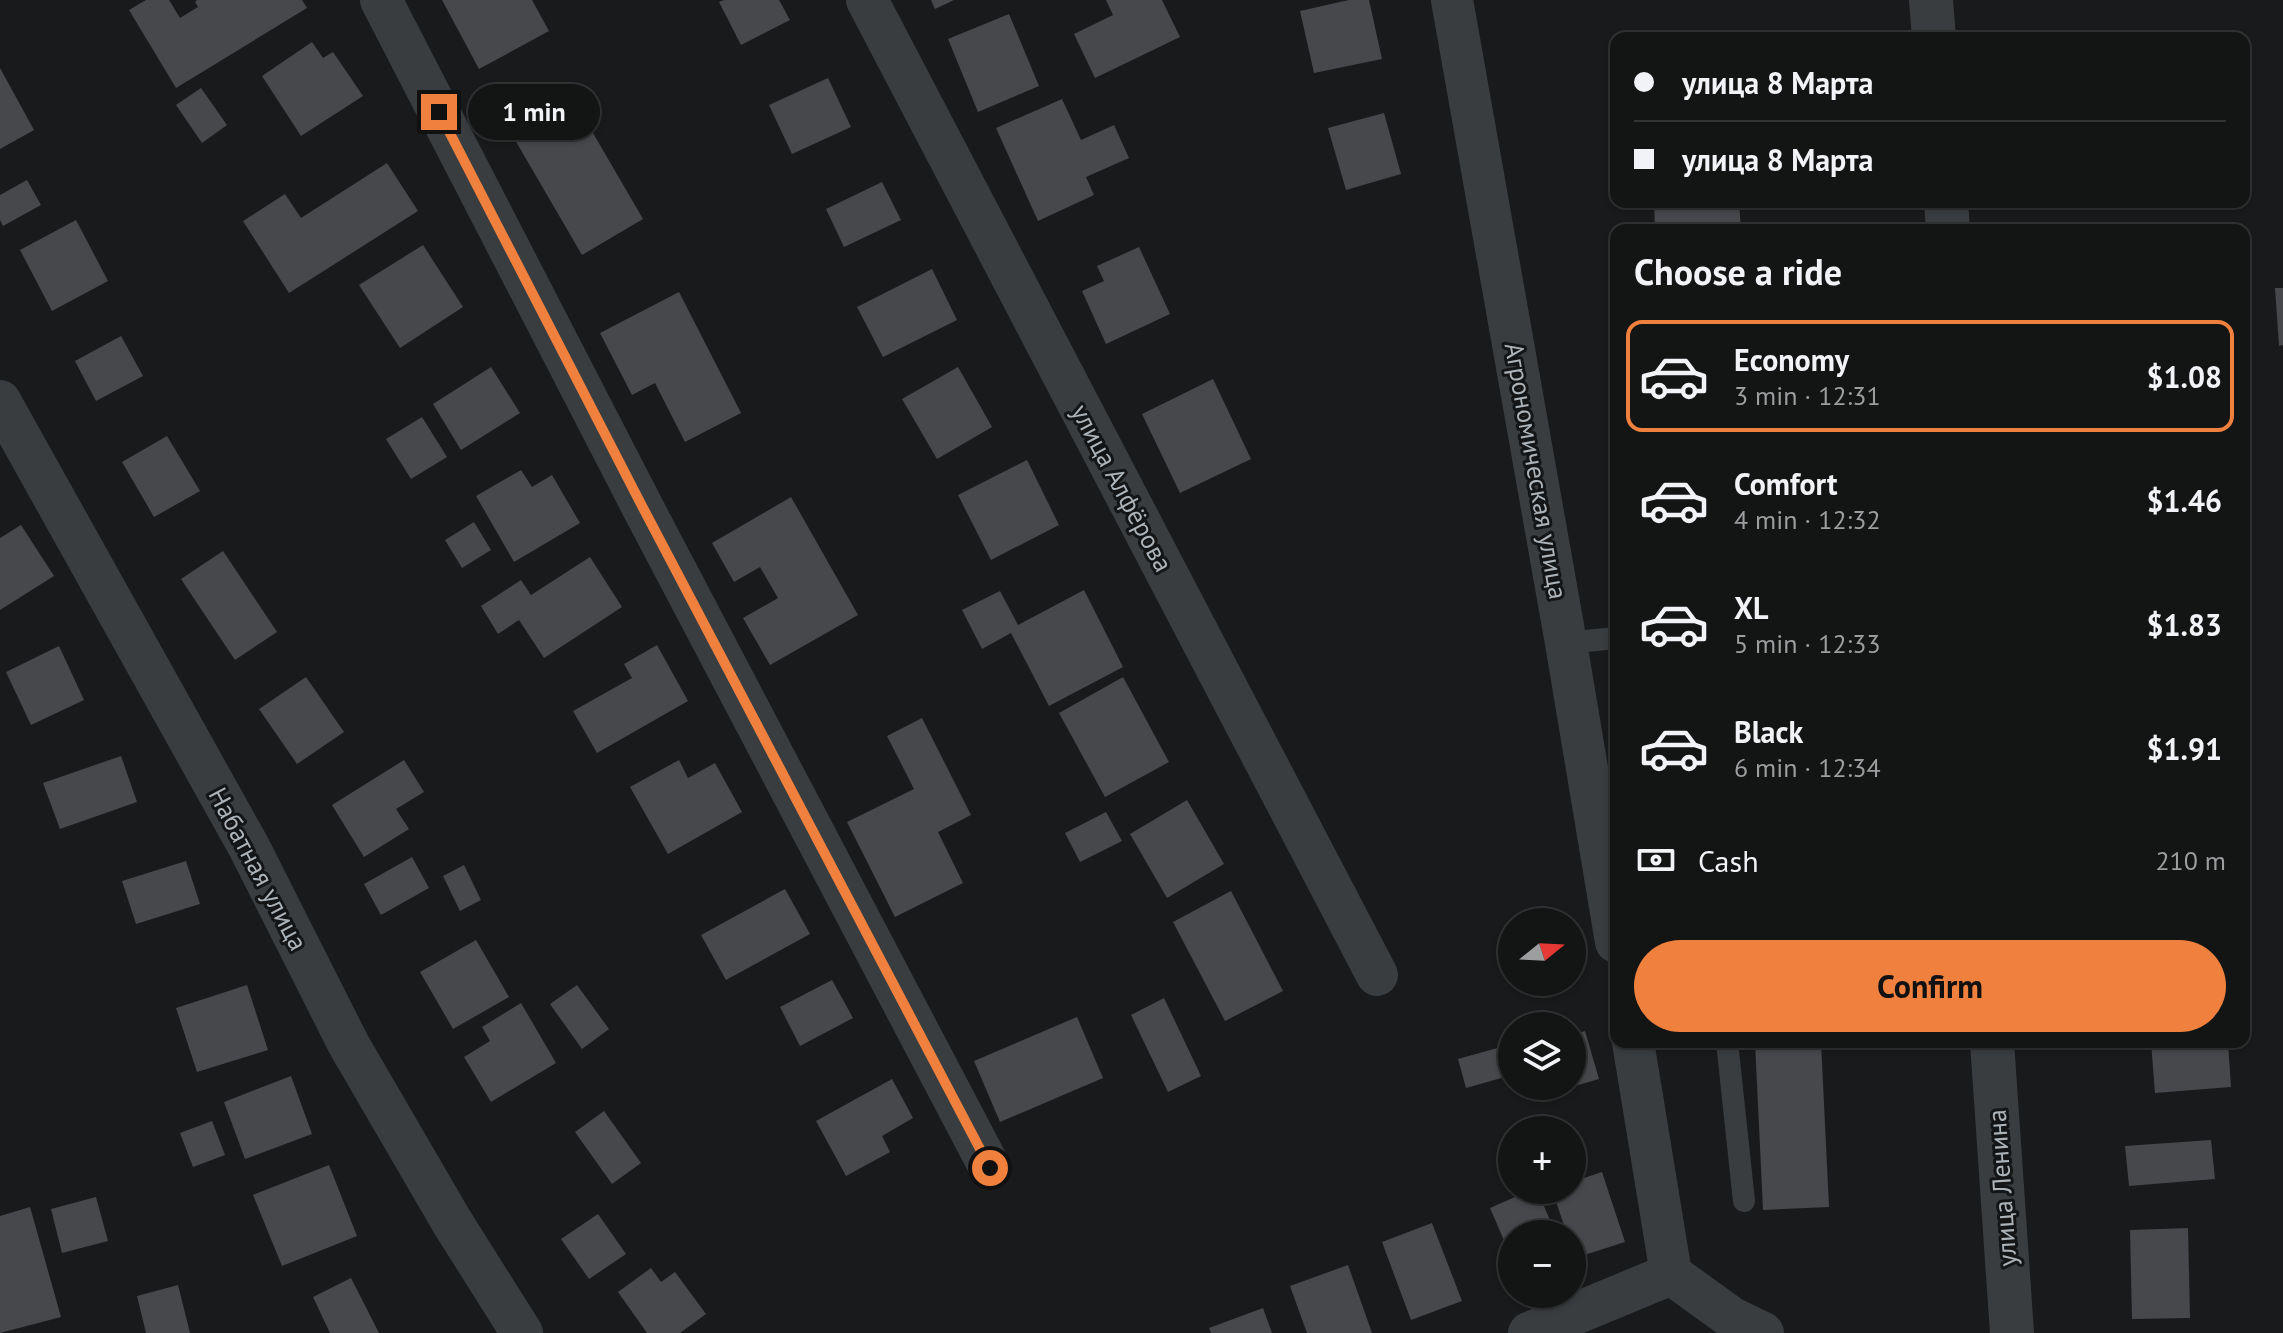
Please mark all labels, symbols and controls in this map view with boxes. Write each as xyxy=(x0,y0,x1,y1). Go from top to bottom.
text: улица 8 Марта xyxy=(1682,63,1874,102)
callout: 1 min xyxy=(467,84,599,140)
route end xyxy=(421,94,457,130)
text: 1 min xyxy=(502,95,566,128)
text: улица 8 Марта xyxy=(1682,140,1874,179)
text: Choose a ride xyxy=(1634,248,1842,295)
street label: Агрономическая улица xyxy=(1498,340,1575,602)
icon: car xyxy=(1638,340,1710,412)
text: Economy xyxy=(1734,340,1849,379)
text: $1.08 xyxy=(2147,357,2222,396)
text: 3 min · 12:31 xyxy=(1734,379,1881,412)
street label: улица Алфёрова xyxy=(1064,398,1180,577)
icon: car xyxy=(1638,464,1710,536)
text: Comfort xyxy=(1734,464,1837,503)
text: $1.46 xyxy=(2147,481,2222,520)
text: 4 min · 12:32 xyxy=(1734,503,1881,536)
icon: car xyxy=(1638,588,1710,660)
text: XL xyxy=(1734,588,1768,627)
text: $1.83 xyxy=(2147,605,2222,644)
text: 5 min · 12:33 xyxy=(1734,627,1881,660)
icon: car xyxy=(1638,712,1710,784)
text: Black xyxy=(1734,712,1803,751)
text: $1.91 xyxy=(2147,729,2222,768)
text: 6 min · 12:34 xyxy=(1734,751,1881,784)
street label: Набатная улица xyxy=(202,782,315,956)
icon: cash xyxy=(1634,838,1678,882)
text: Cash xyxy=(1698,841,1759,880)
text: 210 m xyxy=(2155,844,2226,877)
north arrow xyxy=(1498,908,1586,996)
map controls xyxy=(1498,908,1586,1308)
button: Confirm xyxy=(1634,940,2226,1032)
button: layers xyxy=(1498,1012,1586,1100)
street label: улица Ленина xyxy=(1980,1108,2023,1268)
button: + xyxy=(1498,1116,1586,1204)
route start xyxy=(972,1150,1008,1186)
button: − xyxy=(1498,1220,1586,1308)

